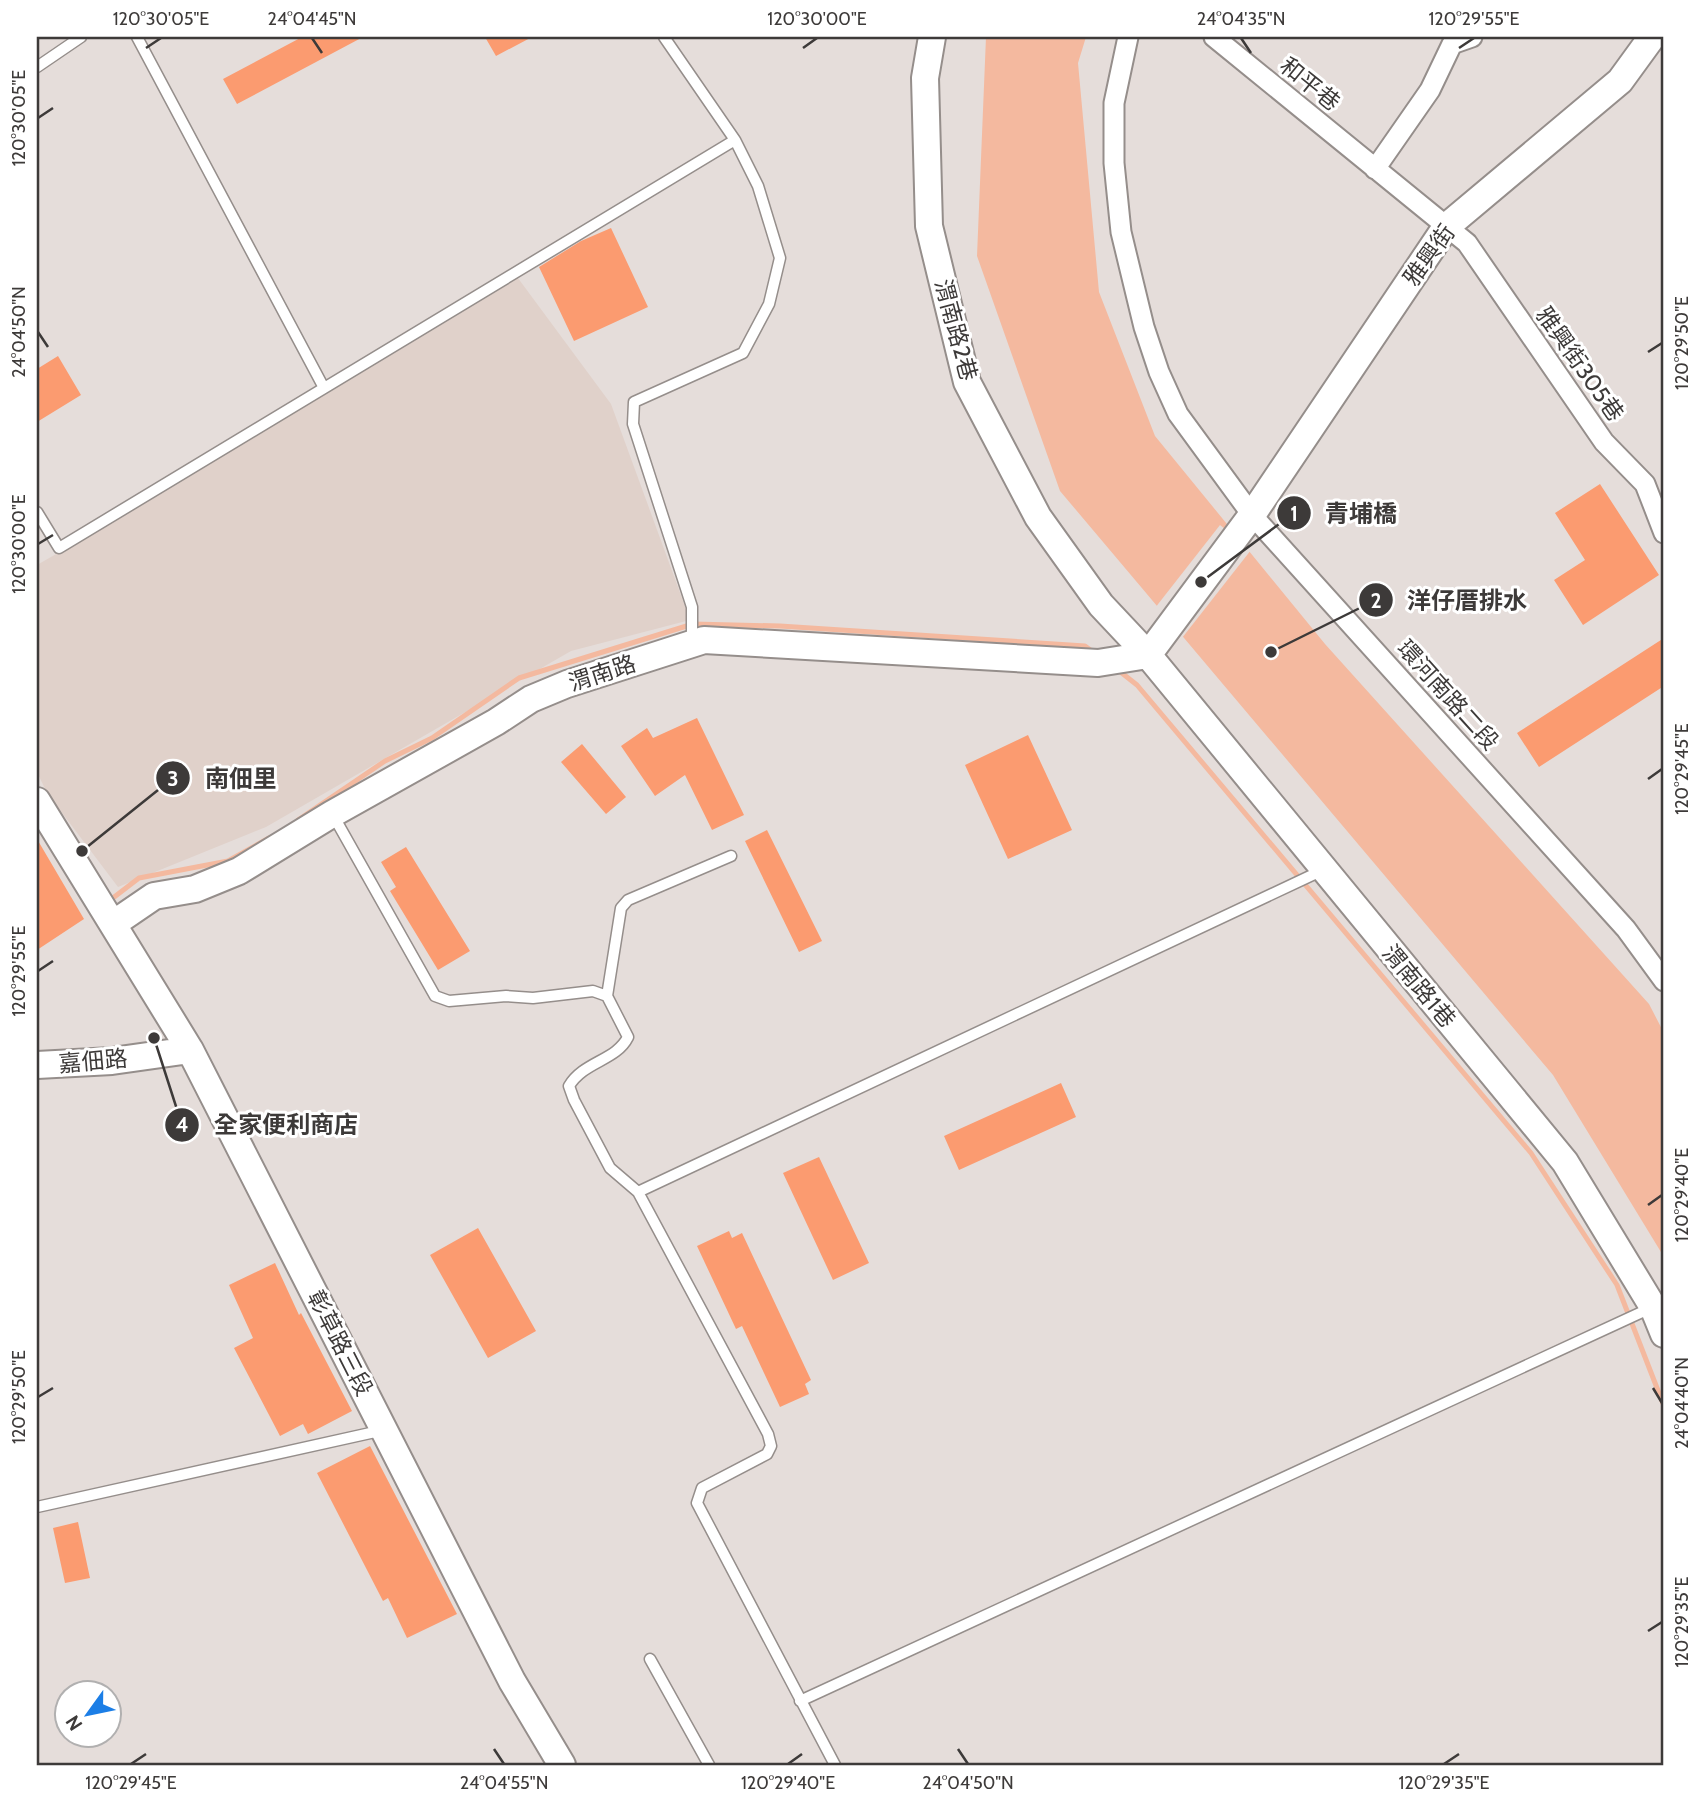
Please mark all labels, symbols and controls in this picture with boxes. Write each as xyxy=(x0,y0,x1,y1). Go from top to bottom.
text: 120°30'05"E xyxy=(113,8,209,30)
text: 24°04'45"N xyxy=(268,8,357,30)
text: 120°30'00"E xyxy=(767,8,867,30)
text: 24°04'35"N xyxy=(1197,8,1285,30)
text: 120°29'55"E xyxy=(1428,8,1520,30)
street label: 和平巷 xyxy=(1274,51,1346,117)
text: 120°30'05"E xyxy=(8,70,30,166)
street label: 雅興街 xyxy=(1397,219,1461,291)
street label: 渭南路2巷 xyxy=(929,276,983,384)
text: 24°04'50"N xyxy=(8,286,30,378)
text: 120°29'50"E xyxy=(1671,296,1693,390)
street label: 雅興街305巷 xyxy=(1530,302,1630,426)
callout: 青埔橋 xyxy=(1276,491,1411,536)
text: 120°30'00"E xyxy=(8,494,30,594)
text: 青埔橋 xyxy=(1325,499,1397,528)
text: 1 xyxy=(1290,501,1298,526)
callout: 洋仔厝排水 xyxy=(1358,578,1541,623)
text: 洋仔厝排水 xyxy=(1407,586,1527,615)
text: 2 xyxy=(1370,588,1382,613)
street label: 環河南路二段 xyxy=(1391,634,1505,756)
street label: 渭南路 xyxy=(565,649,639,697)
text: 120°29'45"E xyxy=(1671,723,1693,815)
callout: 南佃里 xyxy=(156,756,291,801)
text: 南佃里 xyxy=(205,764,277,793)
text: 3 xyxy=(167,766,179,791)
text: 120°29'55"E xyxy=(8,925,30,1017)
street label: 渭南路1巷 xyxy=(1376,939,1462,1033)
street label: 嘉佃路 xyxy=(57,1044,129,1078)
callout: 全家便利商店 xyxy=(165,1102,372,1147)
text: 全家便利商店 xyxy=(214,1110,358,1139)
text: 4 xyxy=(175,1112,189,1137)
text: 120°29'40"E xyxy=(1671,1148,1693,1242)
street label: 彰草路三段 xyxy=(301,1285,379,1401)
text: 120°29'50"E xyxy=(8,1350,30,1444)
text: 24°04'40"N xyxy=(1671,1357,1693,1449)
text: 120°29'35"E xyxy=(1671,1576,1693,1668)
north arrow xyxy=(52,1680,122,1750)
text: N xyxy=(61,1711,87,1735)
text: 120°29'45"E xyxy=(85,1772,177,1794)
text: 24°04'55"N xyxy=(460,1772,548,1794)
text: 120°29'40"E xyxy=(741,1772,835,1794)
text: 24°04'50"N xyxy=(922,1772,1014,1794)
text: 120°29'35"E xyxy=(1398,1772,1490,1794)

